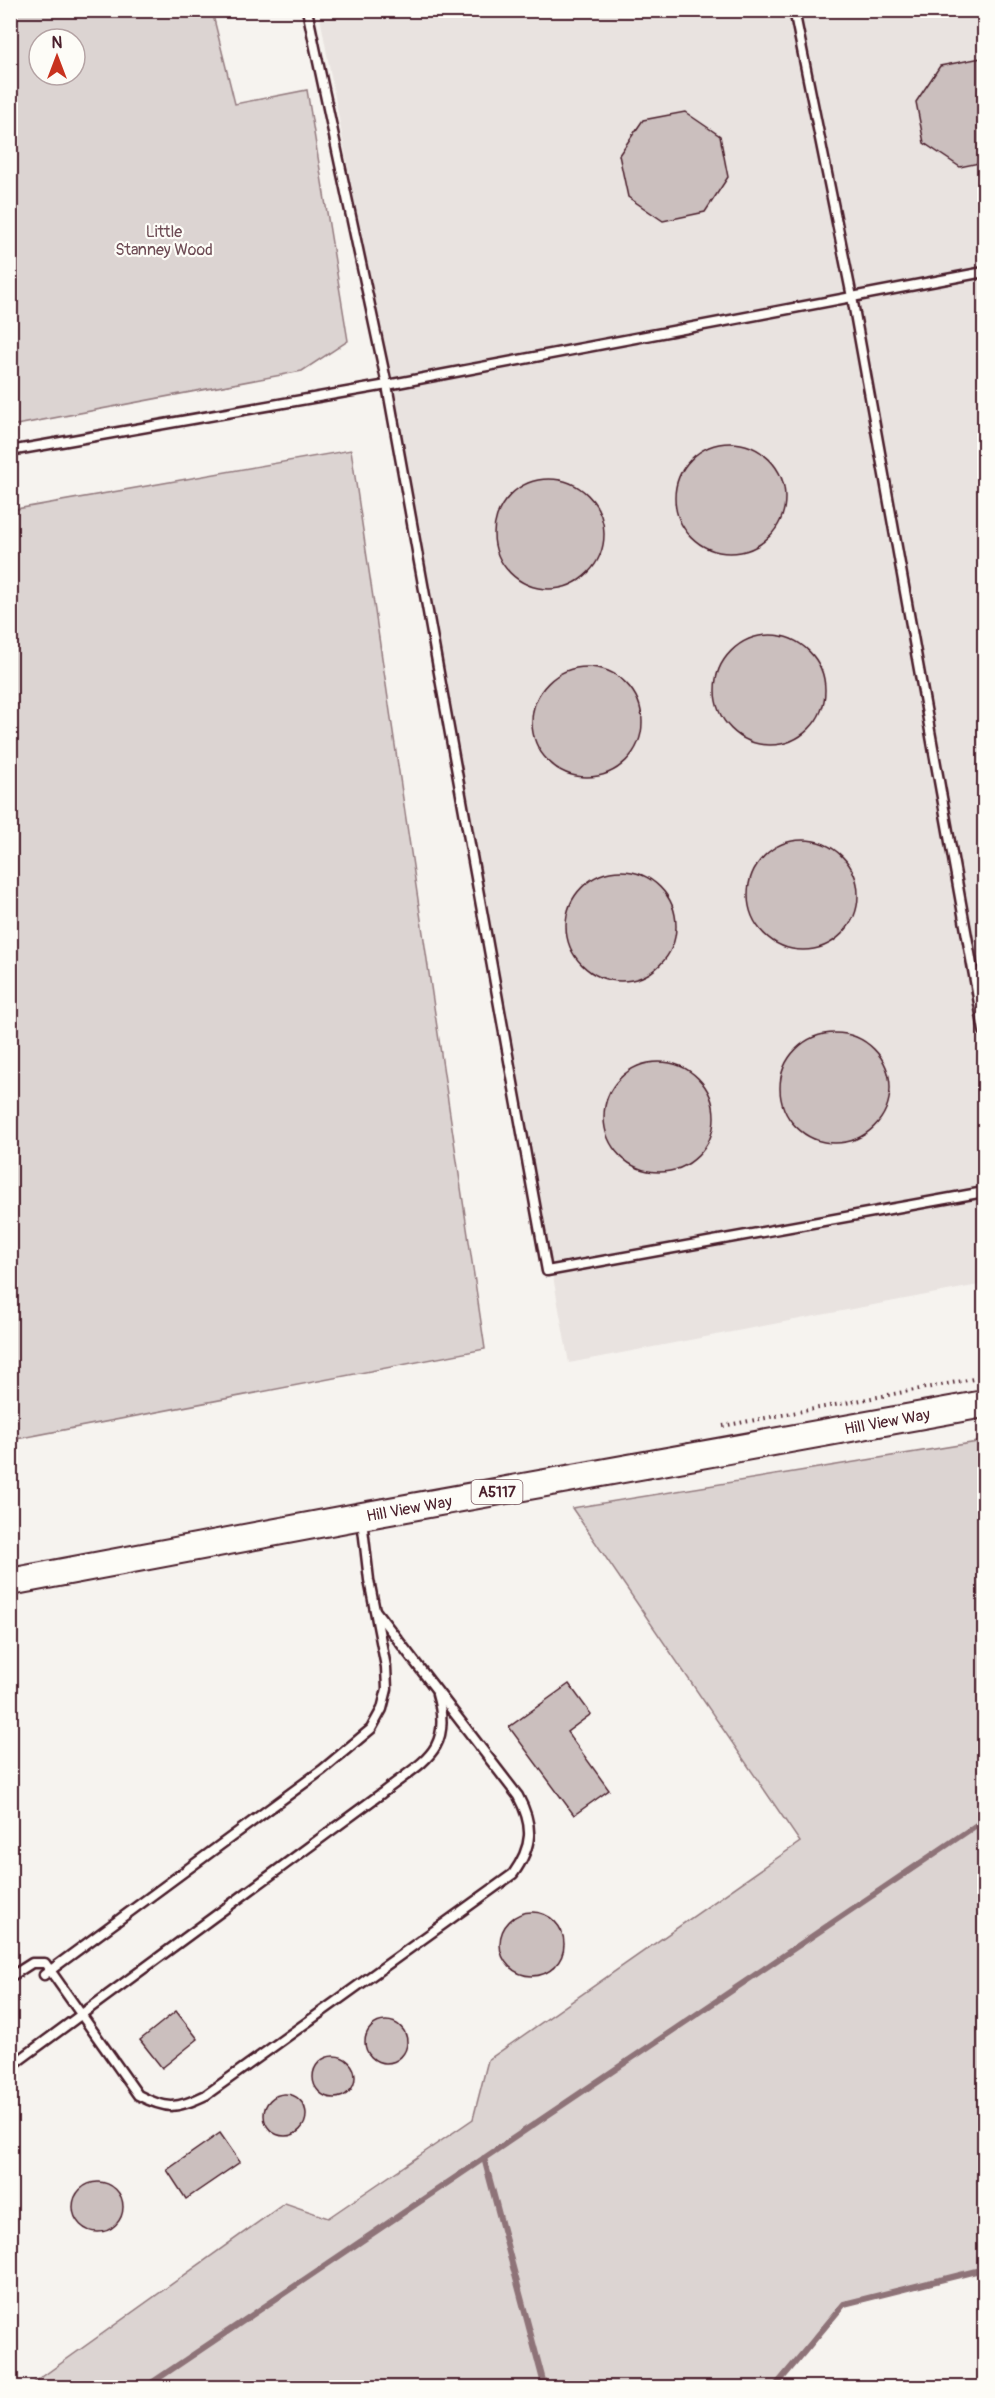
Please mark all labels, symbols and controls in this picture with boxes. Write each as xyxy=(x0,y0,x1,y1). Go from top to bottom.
north arrow xyxy=(27,27,87,87)
text: N xyxy=(52,33,63,53)
park label: Little Stanney Wood xyxy=(115,222,213,260)
street label: Hill View Way xyxy=(843,1405,932,1439)
road number: A5117 xyxy=(472,1480,522,1504)
street label: Hill View Way xyxy=(365,1492,454,1526)

